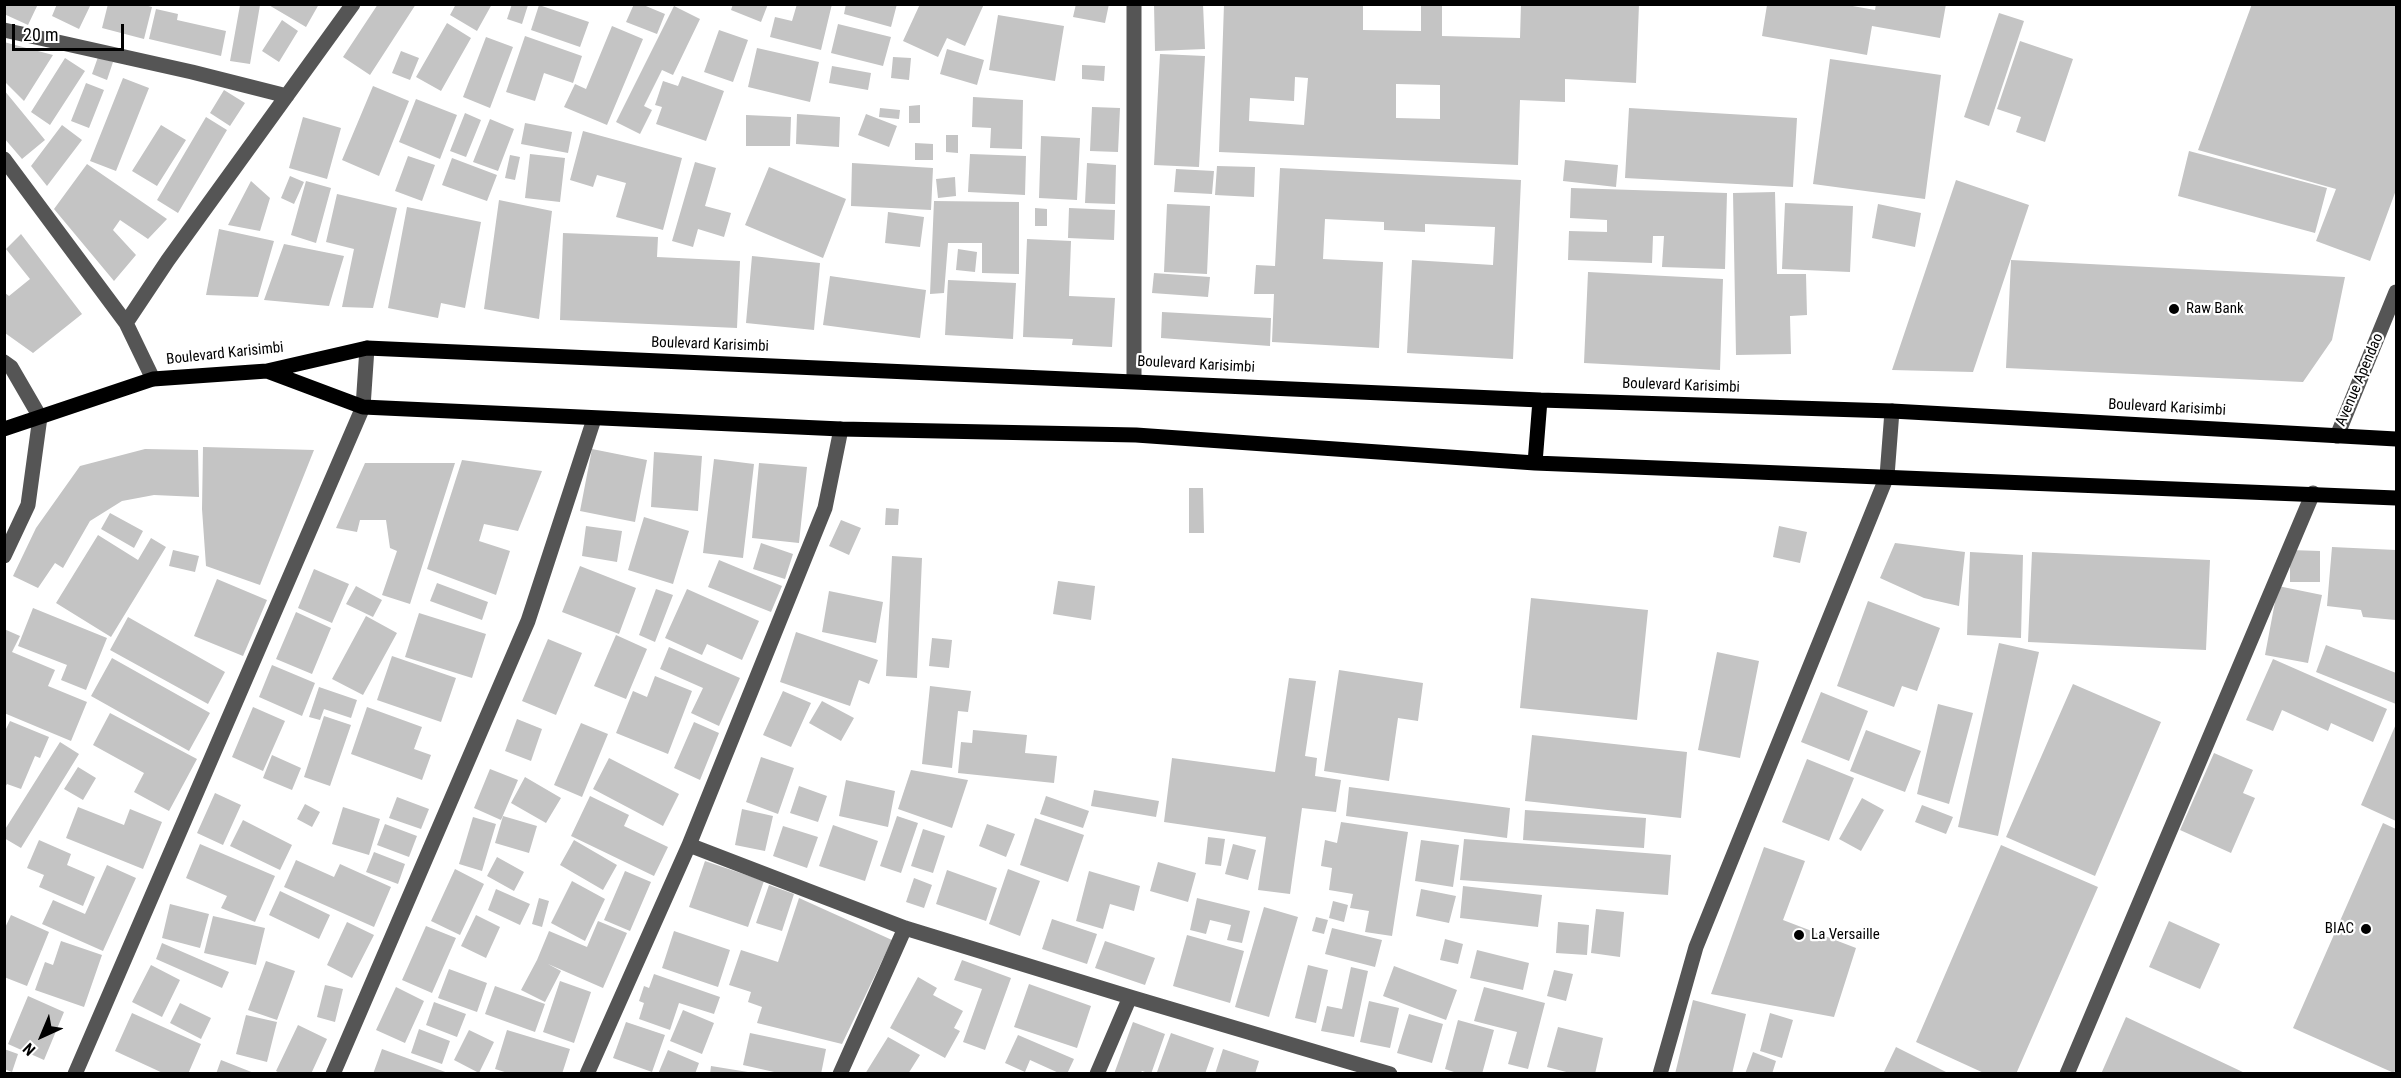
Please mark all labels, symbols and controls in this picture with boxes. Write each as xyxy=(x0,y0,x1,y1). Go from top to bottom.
scale bar xyxy=(15,12,128,50)
text: 20 m xyxy=(23,24,58,45)
place label: Raw Bank xyxy=(2186,300,2244,318)
marker: Raw Bank xyxy=(2167,302,2181,316)
street label: Avenue Apendao xyxy=(2332,331,2388,429)
street label: Boulevard Karisimbi xyxy=(651,334,769,356)
street label: Boulevard Karisimbi xyxy=(165,339,285,369)
street label: Boulevard Karisimbi xyxy=(1137,353,1255,377)
street label: Boulevard Karisimbi xyxy=(1622,375,1740,397)
street label: Boulevard Karisimbi xyxy=(2108,396,2226,420)
place label: BIAC xyxy=(2325,920,2354,938)
marker: BIAC xyxy=(2359,922,2373,936)
place label: La Versaille xyxy=(1811,926,1880,944)
marker: La Versaille xyxy=(1792,928,1806,942)
north arrow xyxy=(12,1006,72,1066)
text: N xyxy=(19,1039,39,1060)

